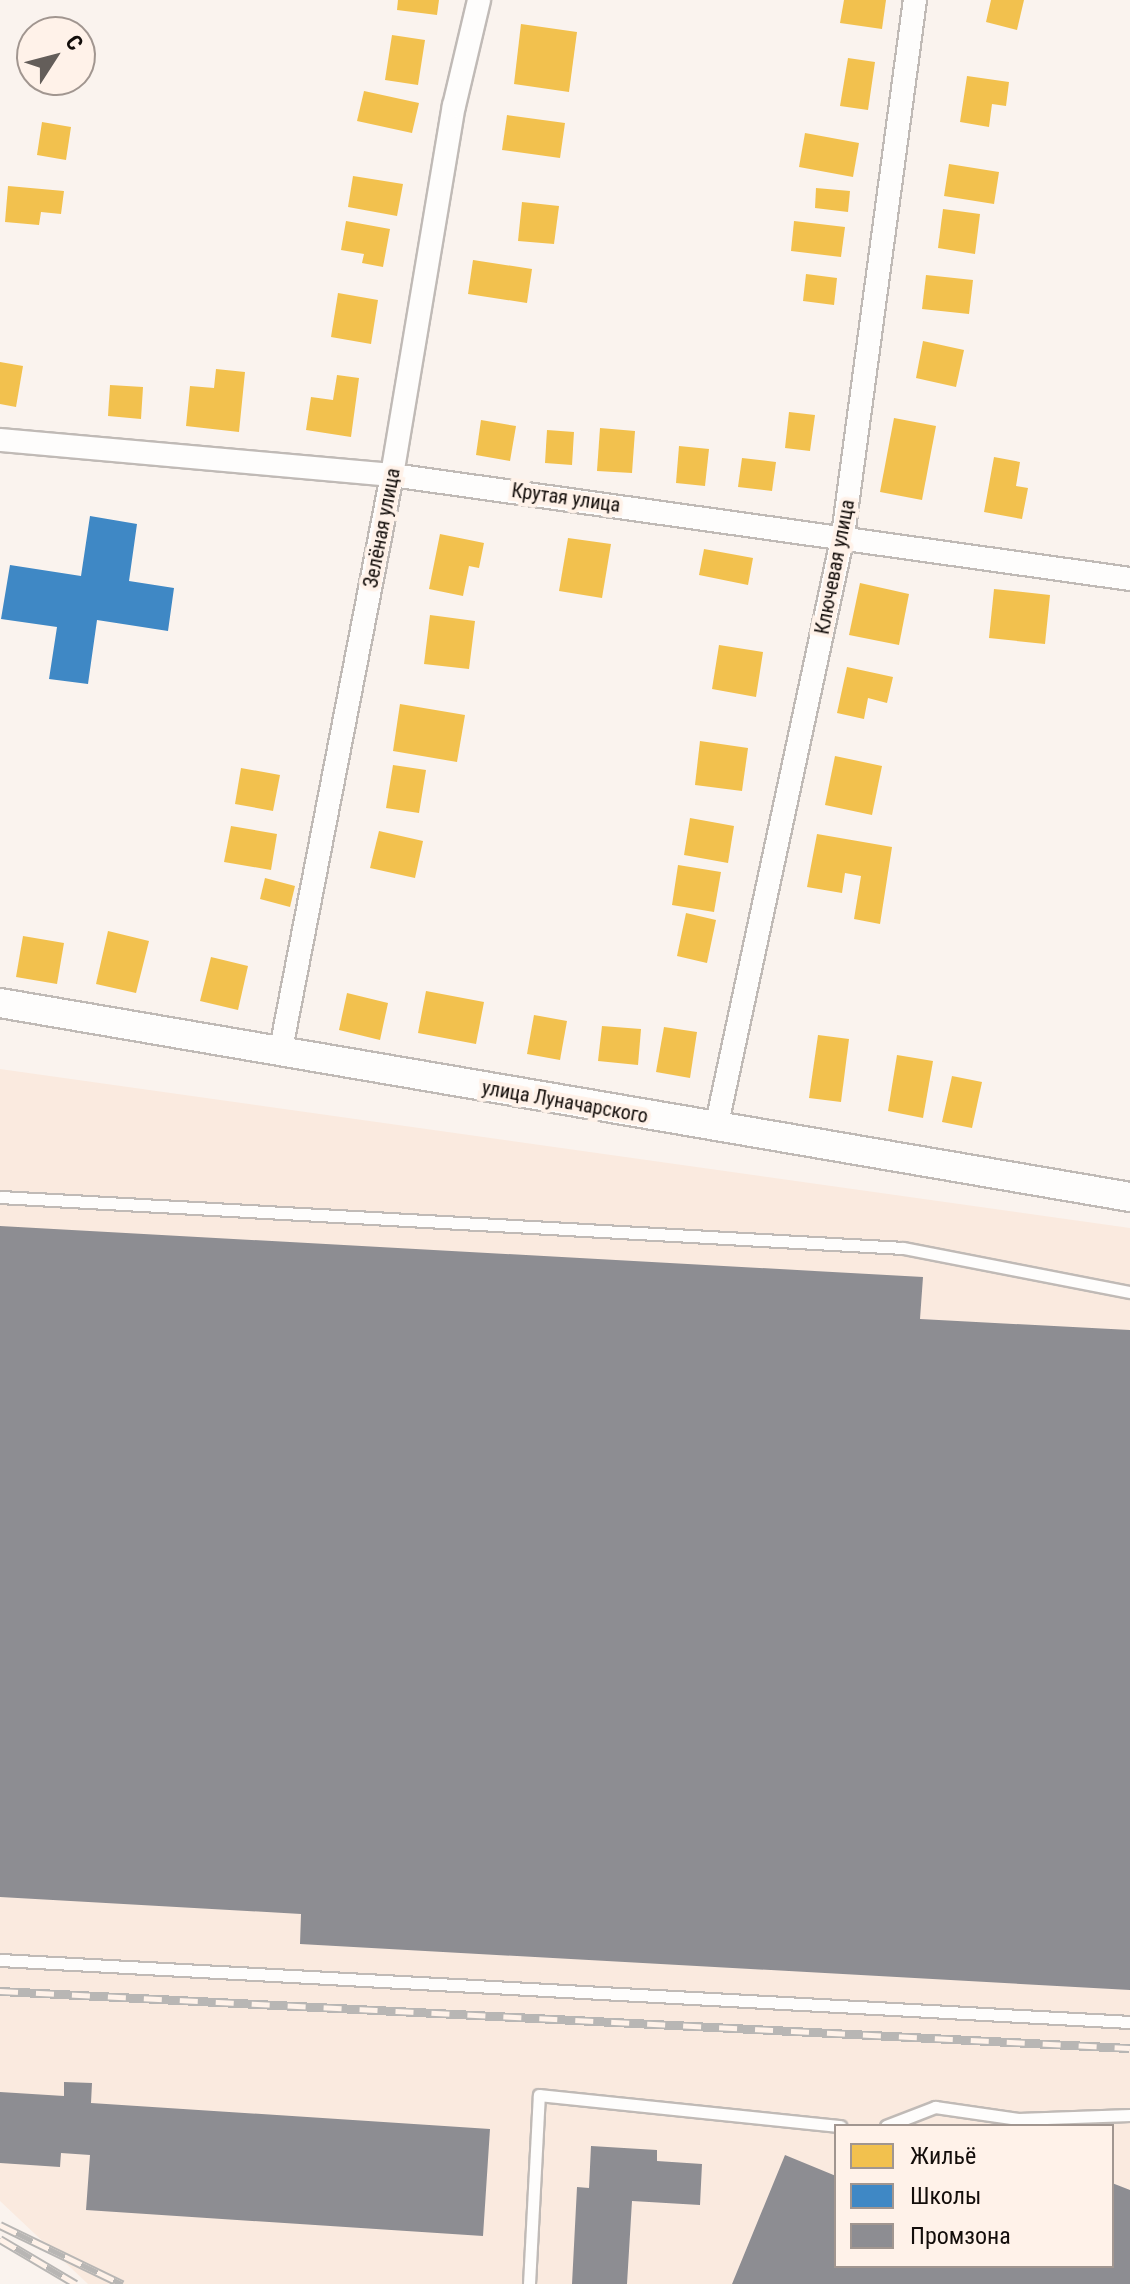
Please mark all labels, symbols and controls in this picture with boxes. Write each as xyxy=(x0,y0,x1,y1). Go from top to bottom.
north arrow xyxy=(16,16,96,96)
text: С xyxy=(60,30,88,55)
street label: Зелёная улица xyxy=(359,466,405,590)
street label: Крутая улица xyxy=(510,478,622,518)
street label: Ключевая улица xyxy=(810,498,860,636)
street label: улица Луначарского xyxy=(480,1076,650,1128)
legend xyxy=(834,2124,1114,2268)
text: Жильё xyxy=(910,2142,976,2170)
text: Школы xyxy=(910,2182,981,2210)
text: Промзона xyxy=(910,2222,1011,2250)

